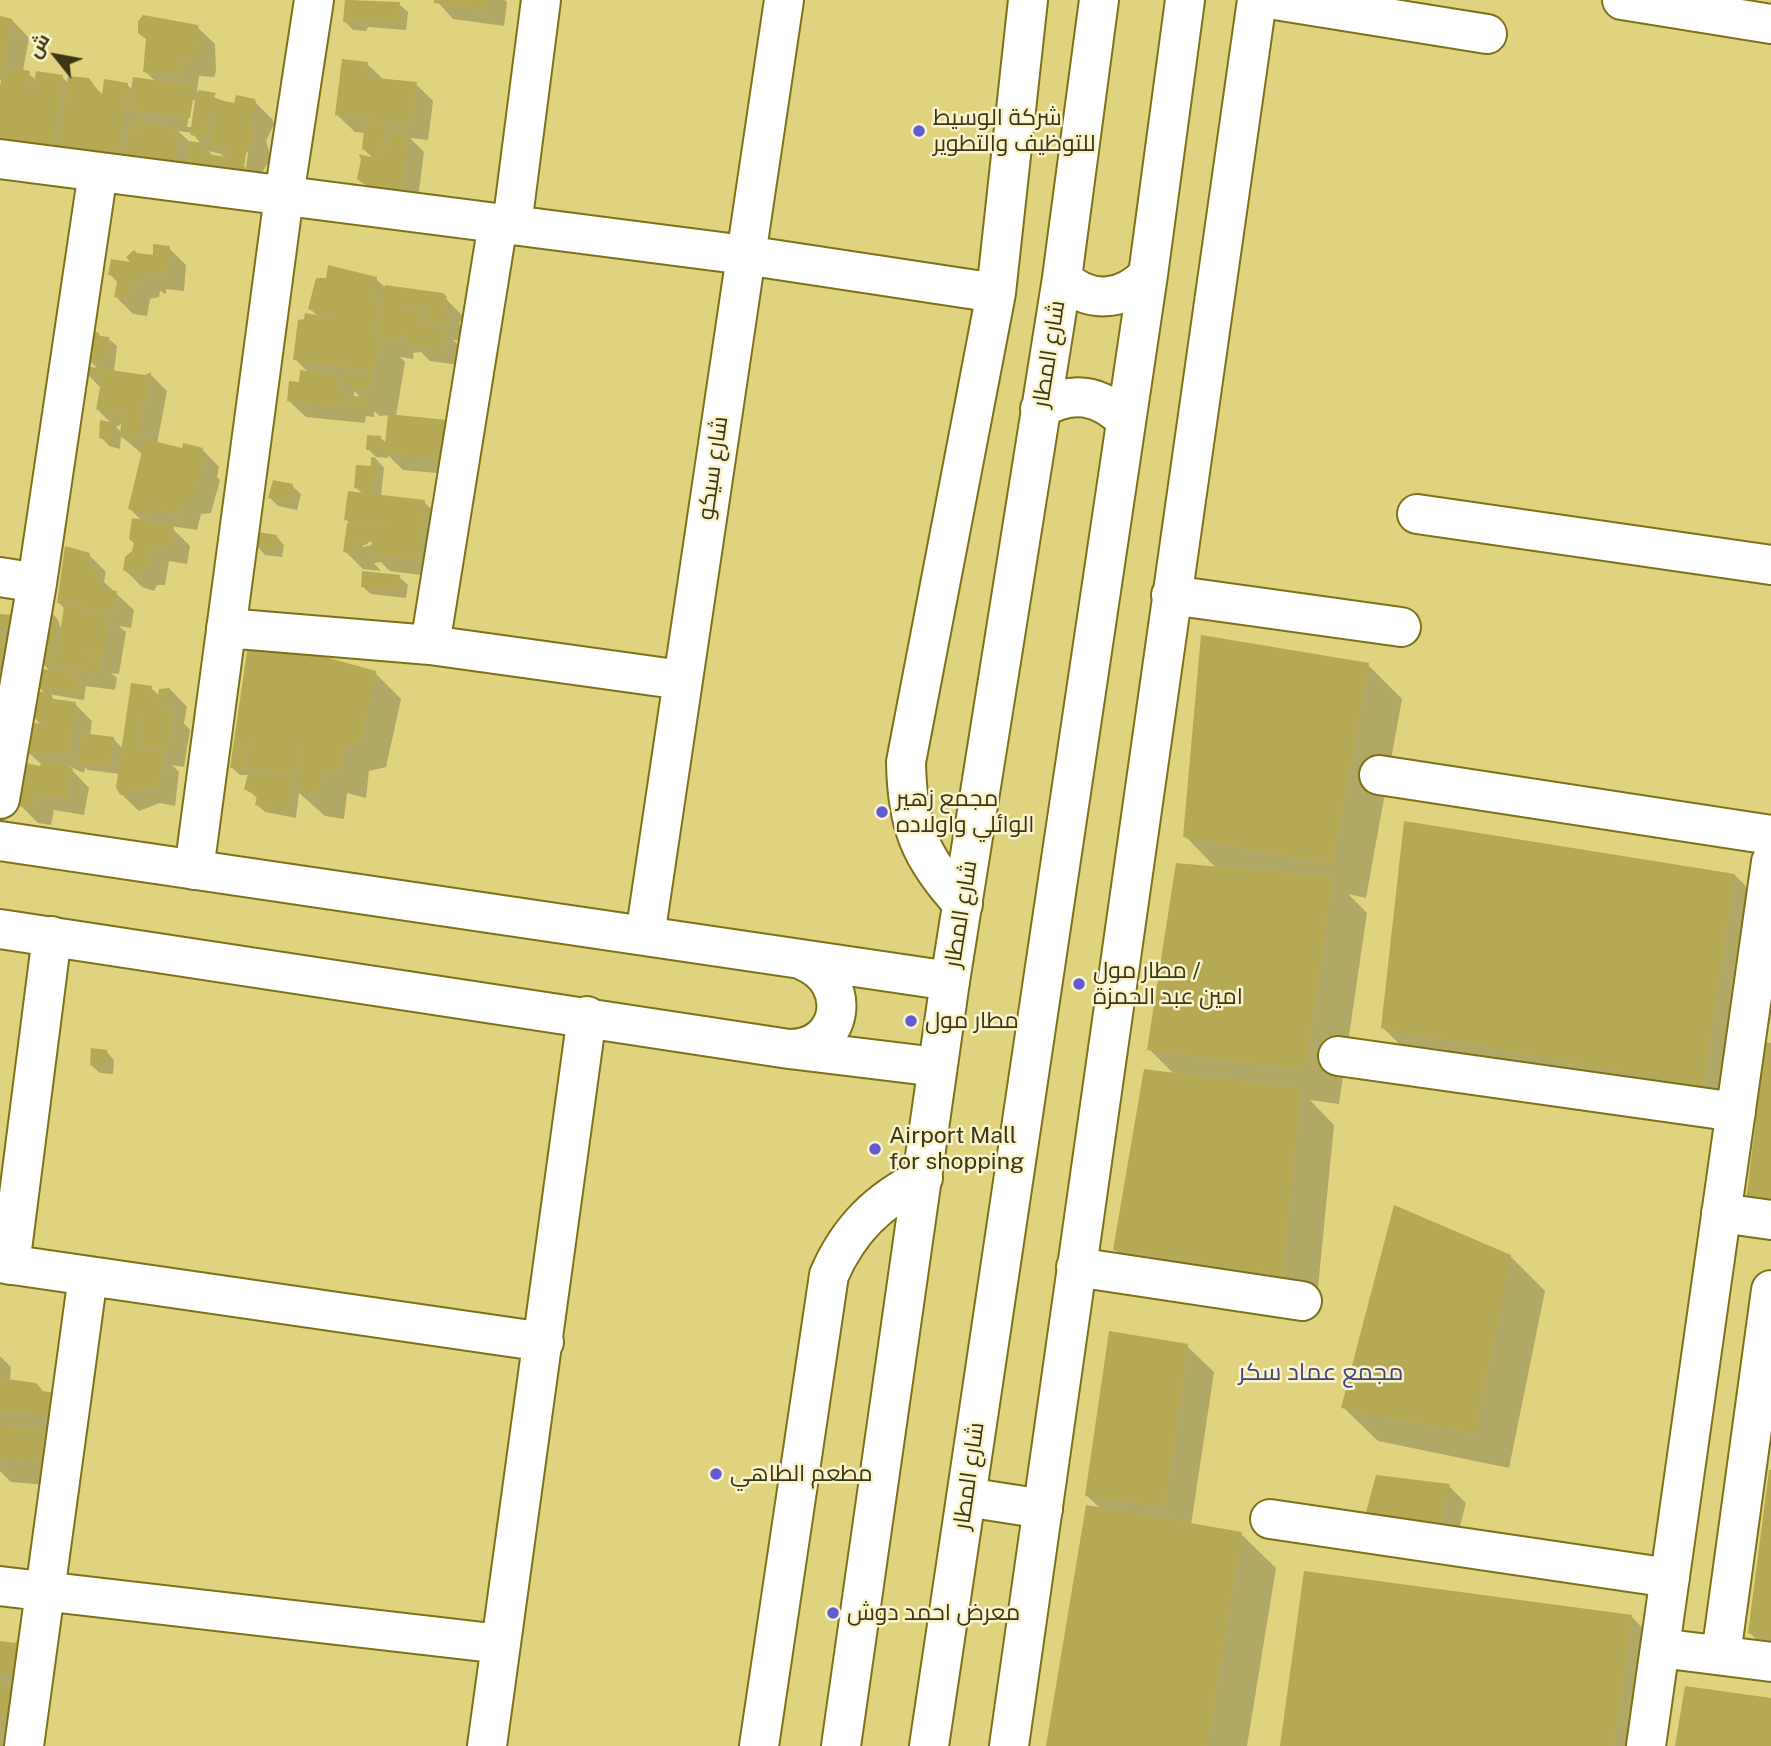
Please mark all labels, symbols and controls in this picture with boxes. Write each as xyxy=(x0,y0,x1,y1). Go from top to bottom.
north arrow xyxy=(21,21,91,91)
text: ش xyxy=(22,29,54,61)
place label: شركة الوسيط للتوظيف والتطوير xyxy=(933,104,1096,158)
marker: شركة الوسيط للتوظيف والتطوير xyxy=(911,123,927,139)
street label: شارع المطار xyxy=(1027,298,1071,410)
street label: شارع سيكو xyxy=(692,414,734,522)
place label: مجمع زهير الوائلي واولاده xyxy=(896,785,1035,839)
marker: مجمع زهير الوائلي واولاده xyxy=(874,804,890,820)
street label: شارع المطار xyxy=(939,858,983,970)
place label: مطار مول / امين عبد الحمزة xyxy=(1093,957,1243,1011)
marker: مطار مول / امين عبد الحمزة xyxy=(1071,976,1087,992)
place label: مطار مول xyxy=(925,1007,1019,1035)
marker: مطار مول xyxy=(903,1013,919,1029)
place label: Airport Mall for shopping xyxy=(889,1122,1024,1176)
marker: Airport Mall for shopping xyxy=(867,1141,883,1157)
district label: مجمع عماد سكر xyxy=(1239,1359,1403,1387)
street label: شارع المطار xyxy=(948,1420,990,1532)
place label: مطعم الطاهي xyxy=(730,1460,873,1488)
marker: مطعم الطاهي xyxy=(708,1466,724,1482)
place label: معرض احمد دوش xyxy=(847,1599,1020,1627)
marker: معرض احمد دوش xyxy=(825,1605,841,1621)

